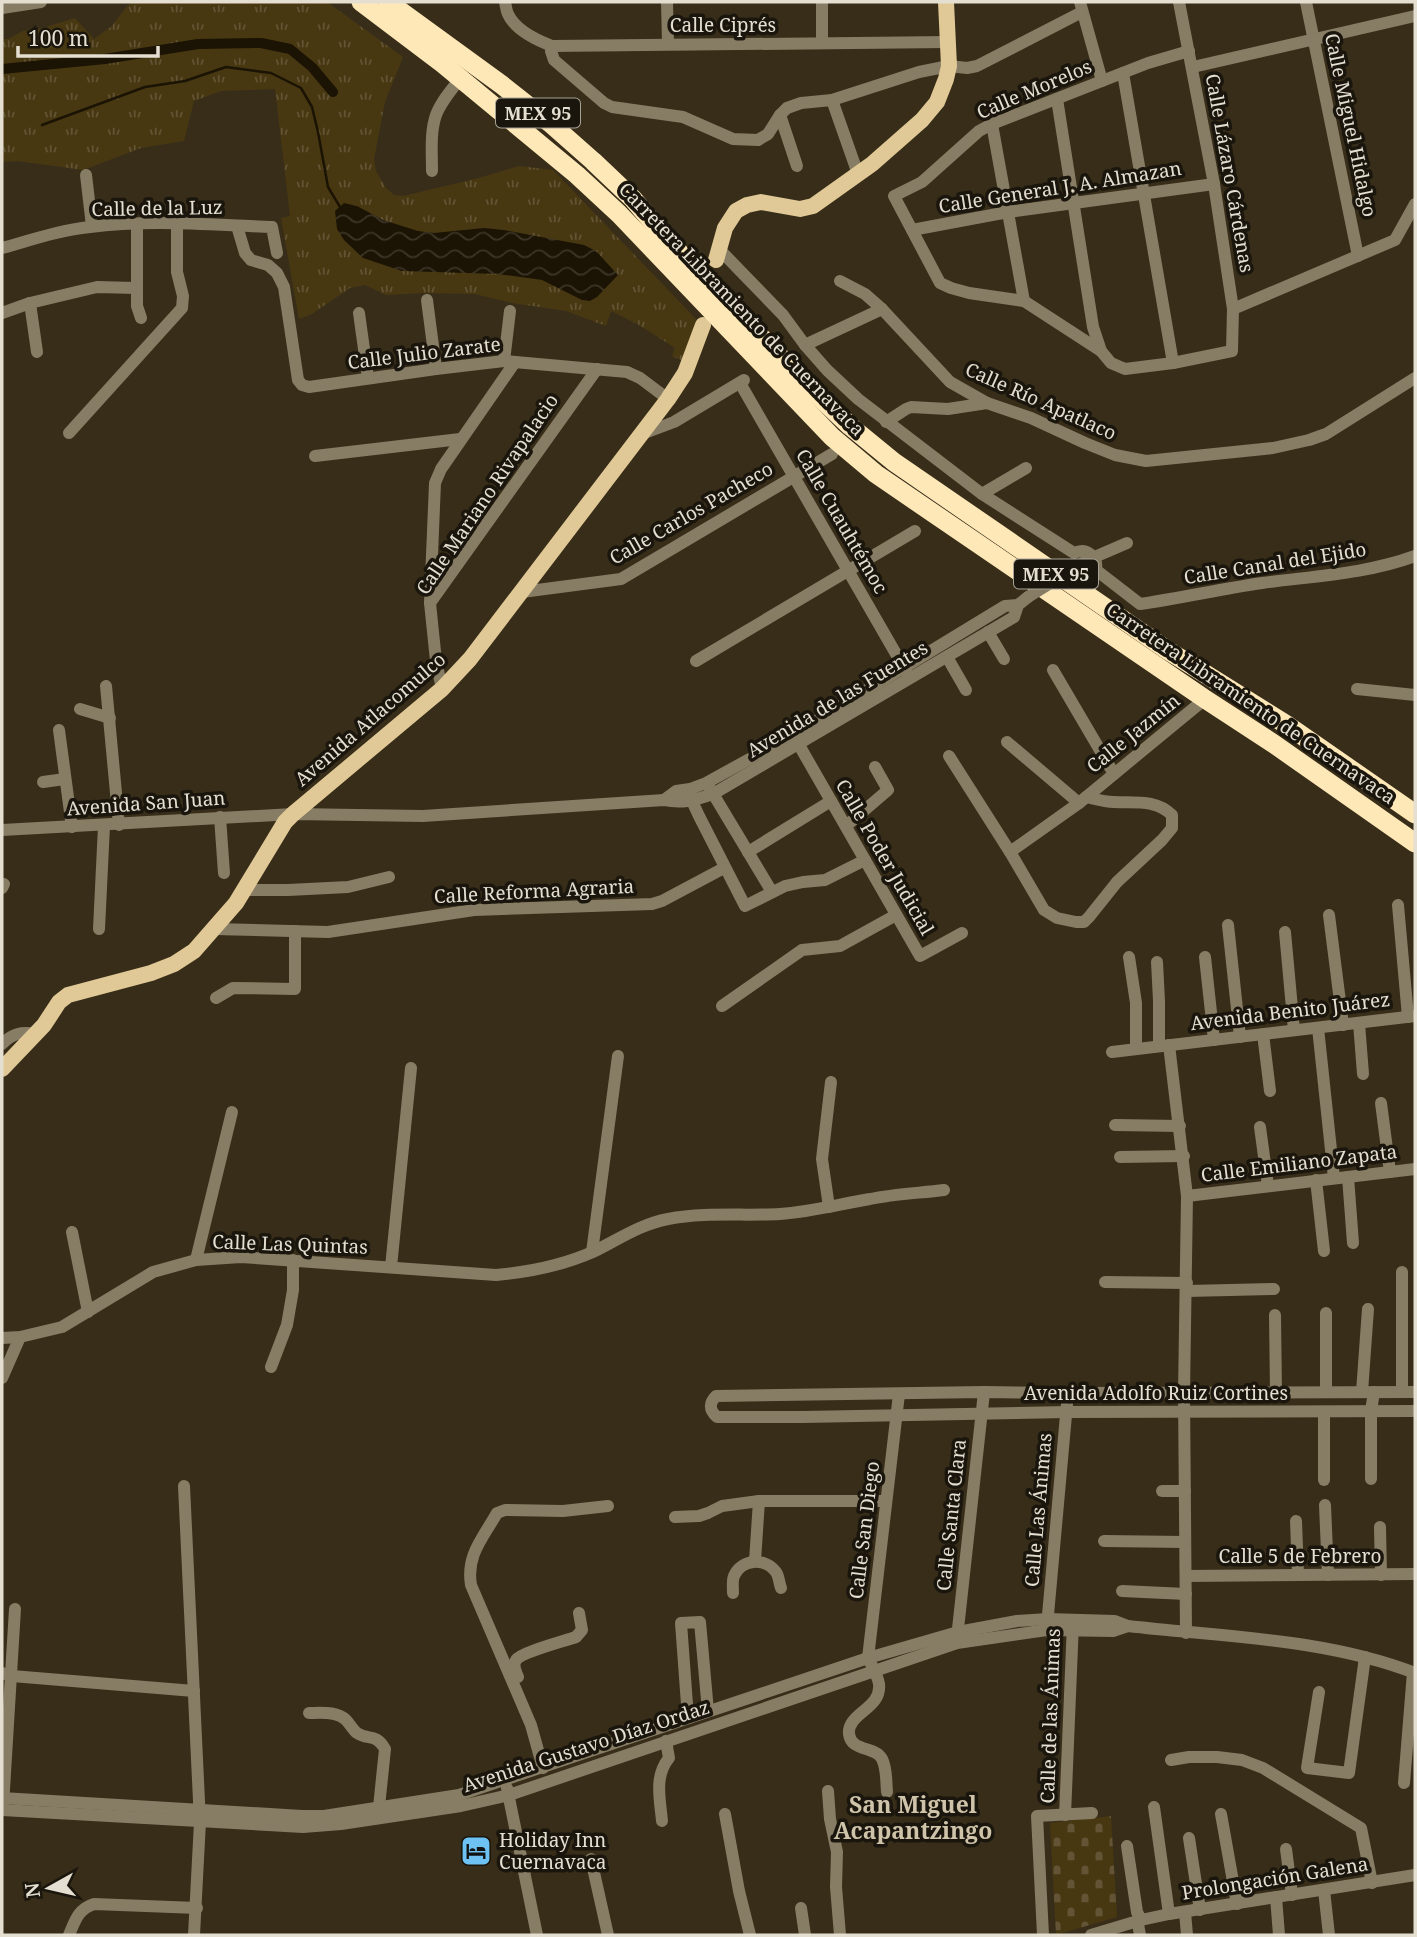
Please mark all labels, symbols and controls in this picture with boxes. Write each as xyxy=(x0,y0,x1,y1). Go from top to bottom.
street label: Calle Ciprés xyxy=(670,12,776,38)
scale bar xyxy=(18,14,158,58)
text: 100 m xyxy=(28,24,89,52)
street label: Calle Miguel Hidalgo xyxy=(1319,31,1383,219)
street label: Calle Morelos xyxy=(973,53,1095,125)
street label: Calle Lázaro Cárdenas xyxy=(1200,71,1260,275)
road number: MEX 95 xyxy=(496,98,580,128)
street label: Calle General J. A. Almazan xyxy=(937,155,1183,219)
street label: Carretera Libramiento de Cuernavaca xyxy=(613,176,871,442)
street label: Calle de la Luz xyxy=(91,194,223,222)
street label: Calle Julio Zarate xyxy=(346,331,502,375)
street label: Calle Río Apatlaco xyxy=(961,356,1121,446)
street label: Calle Mariano Rivapalacio xyxy=(410,388,564,600)
street label: Calle Cuauhtémoc xyxy=(790,444,894,598)
street label: Calle Carlos Pacheco xyxy=(604,455,778,571)
street label: Calle Canal del Ejido xyxy=(1182,536,1368,590)
road number: MEX 95 xyxy=(1014,560,1098,588)
street label: Carretera Libramiento de Cuernavaca xyxy=(1101,596,1401,810)
street label: Avenida de las Fuentes xyxy=(742,635,932,763)
street label: Avenida Atlacomulco xyxy=(289,646,451,792)
street label: Calle Jazmín xyxy=(1081,687,1185,779)
street label: Calle Poder Judicial xyxy=(830,774,940,940)
street label: Avenida San Juan xyxy=(66,784,226,822)
street label: Calle Reforma Agraria xyxy=(433,873,635,909)
street label: Avenida Benito Juárez xyxy=(1189,986,1391,1036)
street label: Calle Emiliano Zapata xyxy=(1199,1138,1399,1188)
street label: Calle Las Quintas xyxy=(212,1228,368,1260)
street label: Avenida Adolfo Ruiz Cortines xyxy=(1024,1380,1288,1406)
street label: Calle Las Ánimas xyxy=(1018,1432,1058,1588)
street label: Calle Santa Clara xyxy=(930,1438,972,1592)
street label: Calle San Diego xyxy=(843,1460,885,1600)
street label: Calle 5 de Febrero xyxy=(1219,1543,1381,1569)
street label: Calle de las Ánimas xyxy=(1034,1628,1066,1804)
street label: Avenida Gustavo Díaz Ordaz xyxy=(459,1694,713,1798)
district label: San Miguel Acapantzingo xyxy=(834,1788,992,1846)
place label: Holiday Inn Cuernavaca xyxy=(499,1827,607,1875)
hotel icon: Holiday Inn Cuernavaca xyxy=(459,1834,493,1868)
street label: Prolongación Galena xyxy=(1180,1850,1370,1906)
north arrow xyxy=(14,1853,84,1923)
text: N xyxy=(18,1881,46,1900)

